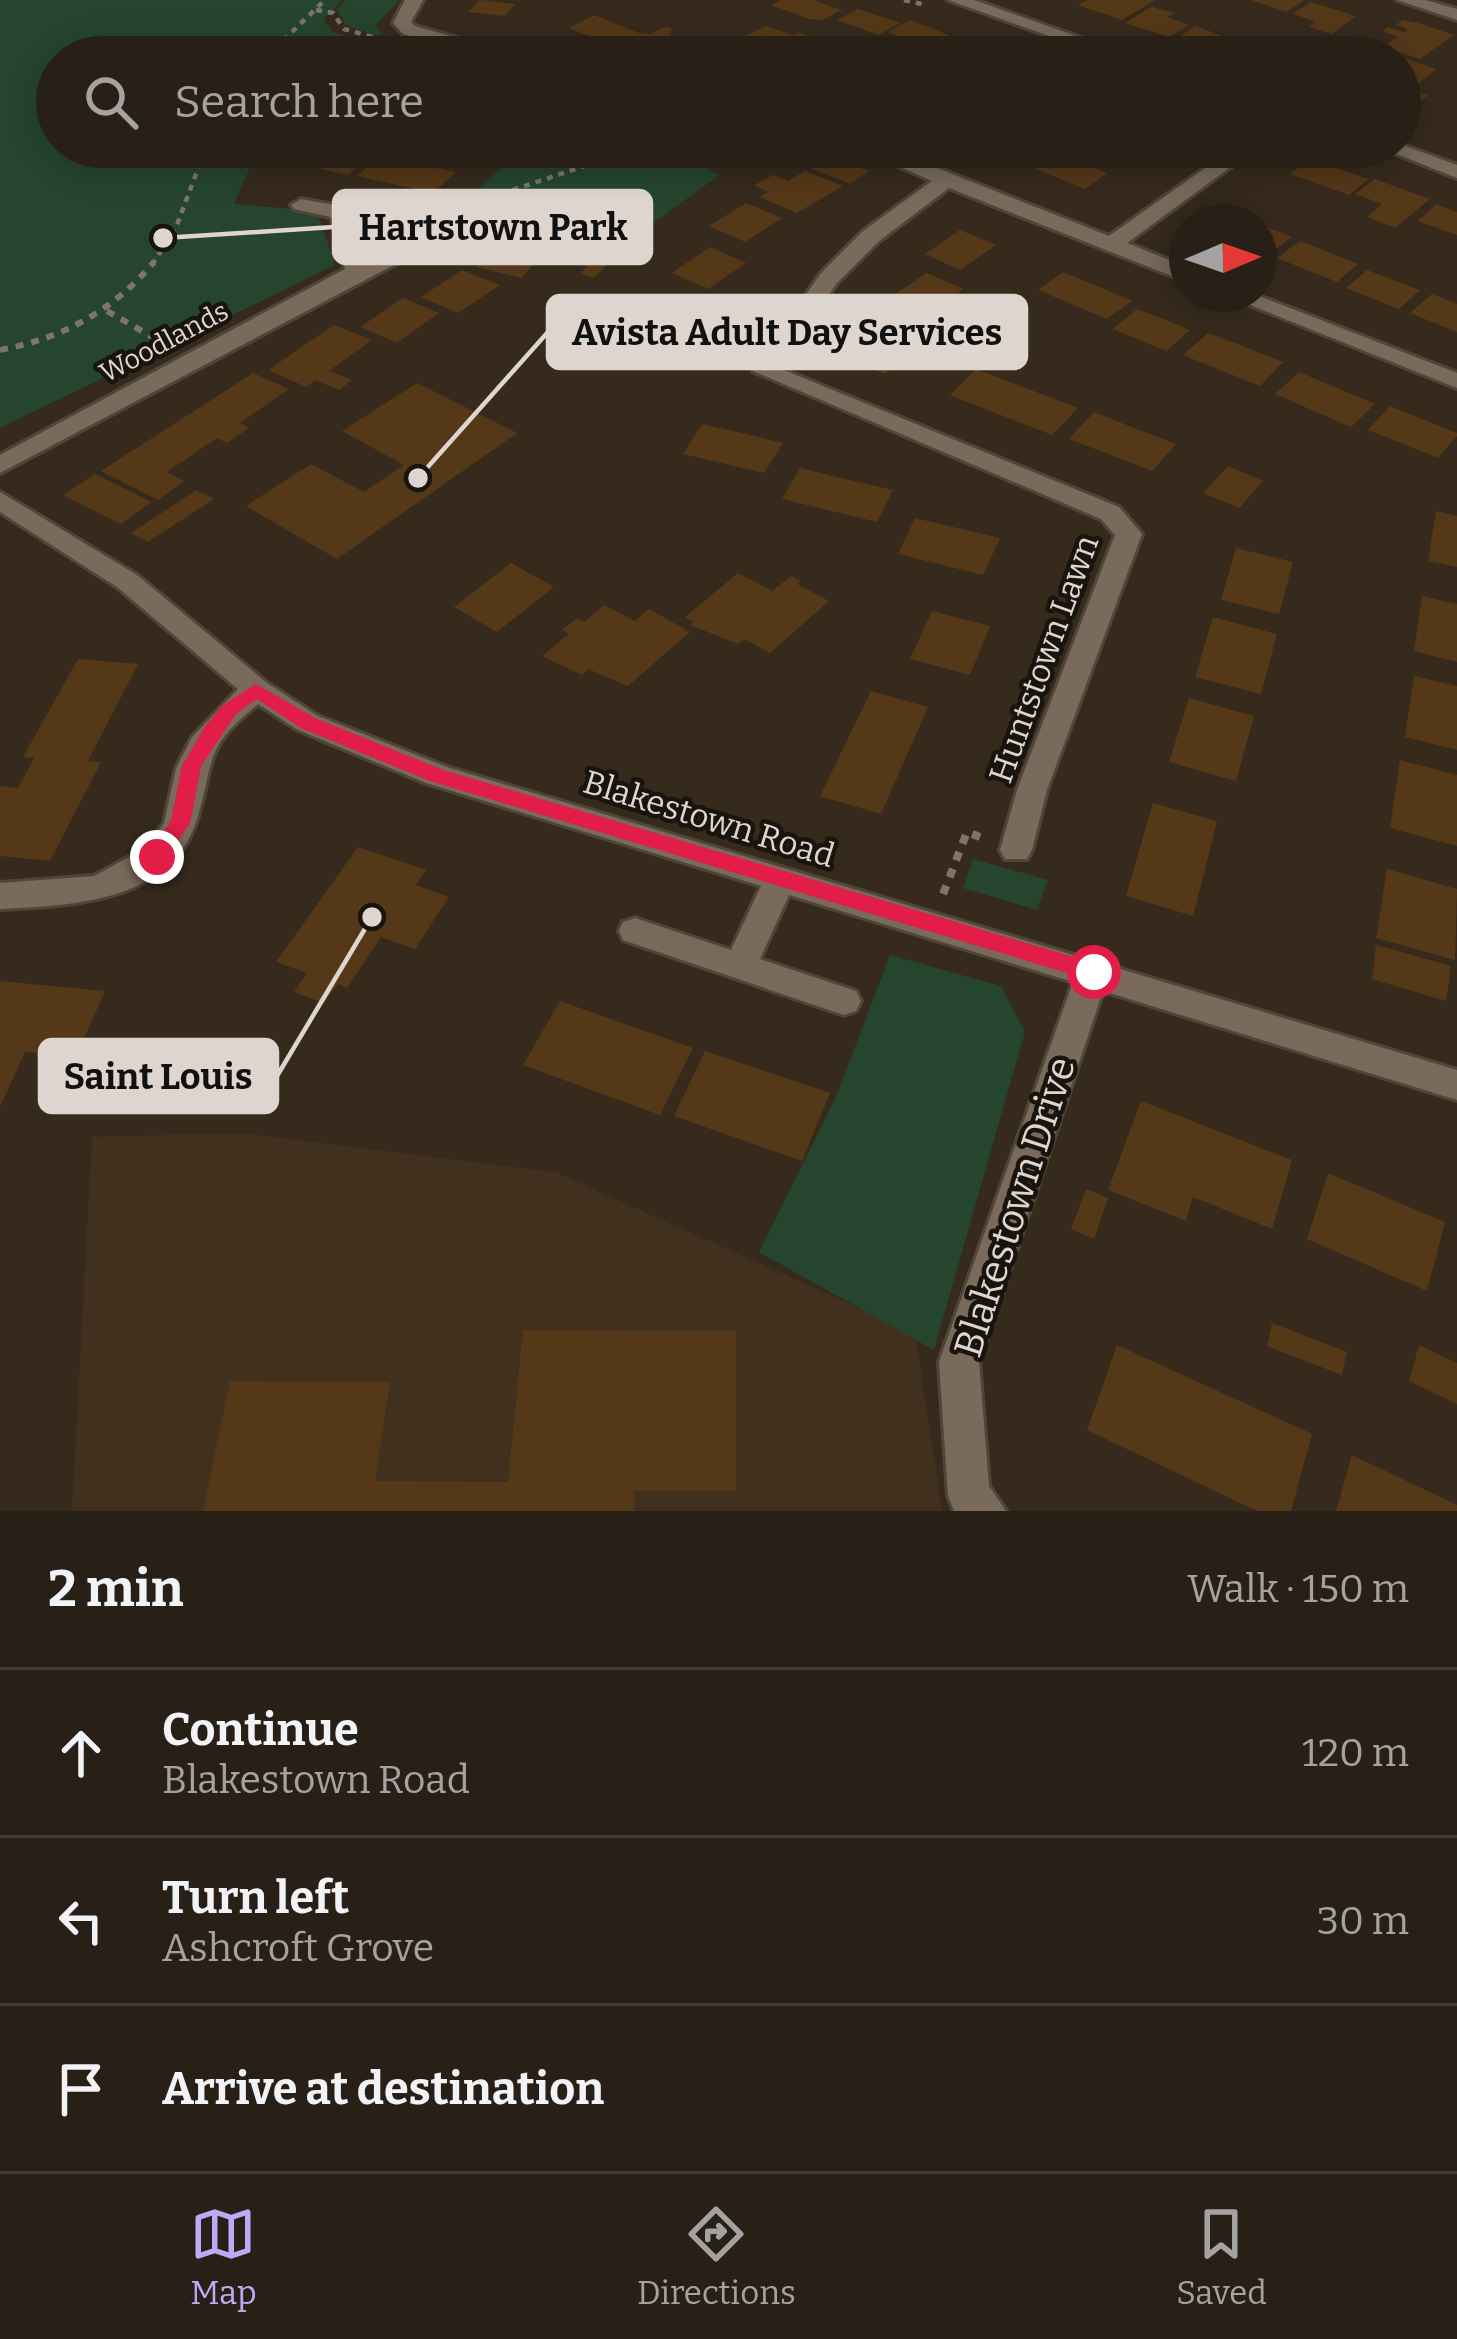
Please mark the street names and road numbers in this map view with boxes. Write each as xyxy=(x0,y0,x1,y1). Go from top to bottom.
street label: Woodlands xyxy=(94,295,234,389)
street label: Huntstown Lawn xyxy=(981,530,1107,788)
street label: Blakestown Road xyxy=(579,762,839,876)
street label: Blakestown Drive xyxy=(945,1051,1085,1363)

